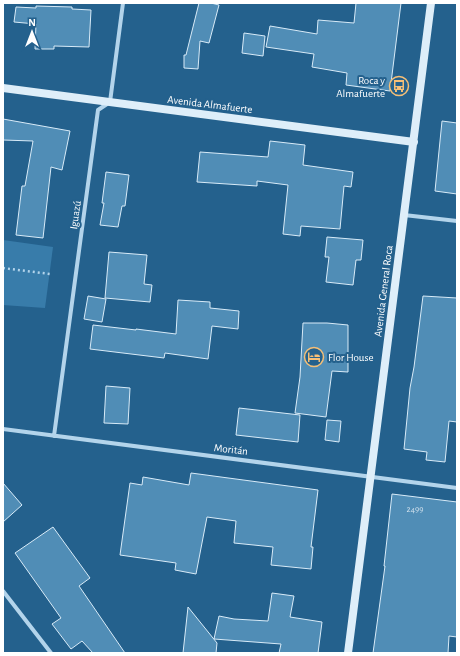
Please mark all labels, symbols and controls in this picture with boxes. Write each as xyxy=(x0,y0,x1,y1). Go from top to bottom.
north arrow xyxy=(12,12,52,52)
text: N xyxy=(28,17,36,28)
place label: Roca y Almafuerte xyxy=(336,75,385,99)
bus stop icon: Roca y Almafuerte xyxy=(388,75,410,97)
street label: Avenida Almafuerte xyxy=(167,94,253,115)
street label: Iguazú xyxy=(68,200,83,230)
street label: Avenida General Roca xyxy=(372,245,395,338)
hotel icon: Flor House xyxy=(303,346,325,368)
place label: Flor House xyxy=(328,352,374,363)
street label: Moritán xyxy=(213,442,249,457)
house number: 2499 xyxy=(407,505,423,514)

